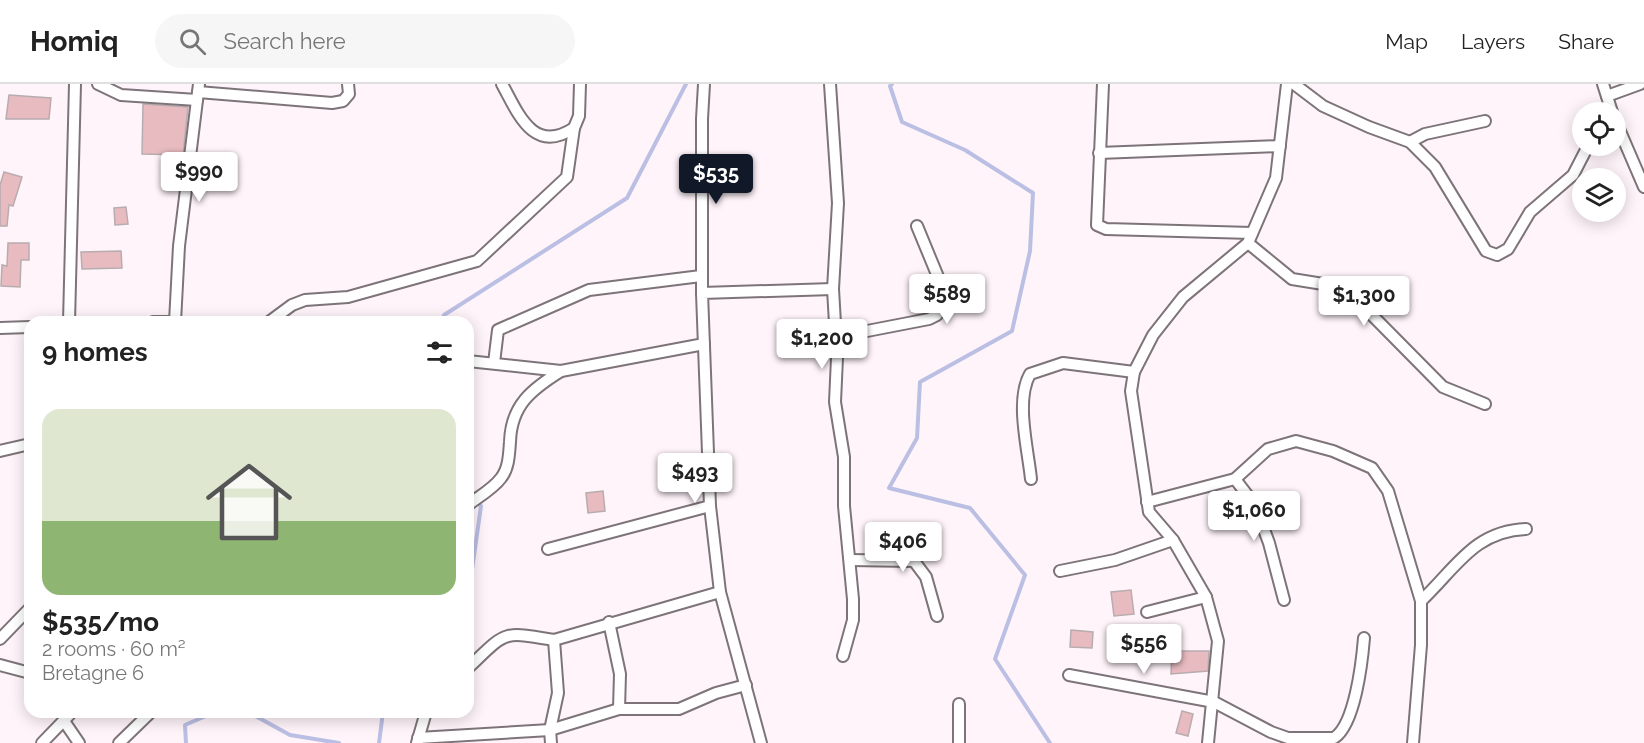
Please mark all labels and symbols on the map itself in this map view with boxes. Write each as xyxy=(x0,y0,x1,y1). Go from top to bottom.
pin: $990 xyxy=(163,152,235,203)
pin: $535 xyxy=(680,154,752,205)
pin: $589 xyxy=(911,274,983,325)
pin: $1,300 xyxy=(1315,276,1413,327)
pin: $1,200 xyxy=(773,319,871,370)
pin: $493 xyxy=(659,453,731,504)
pin: $1,060 xyxy=(1205,491,1303,542)
pin: $406 xyxy=(867,522,939,573)
pin: $556 xyxy=(1108,624,1180,675)

